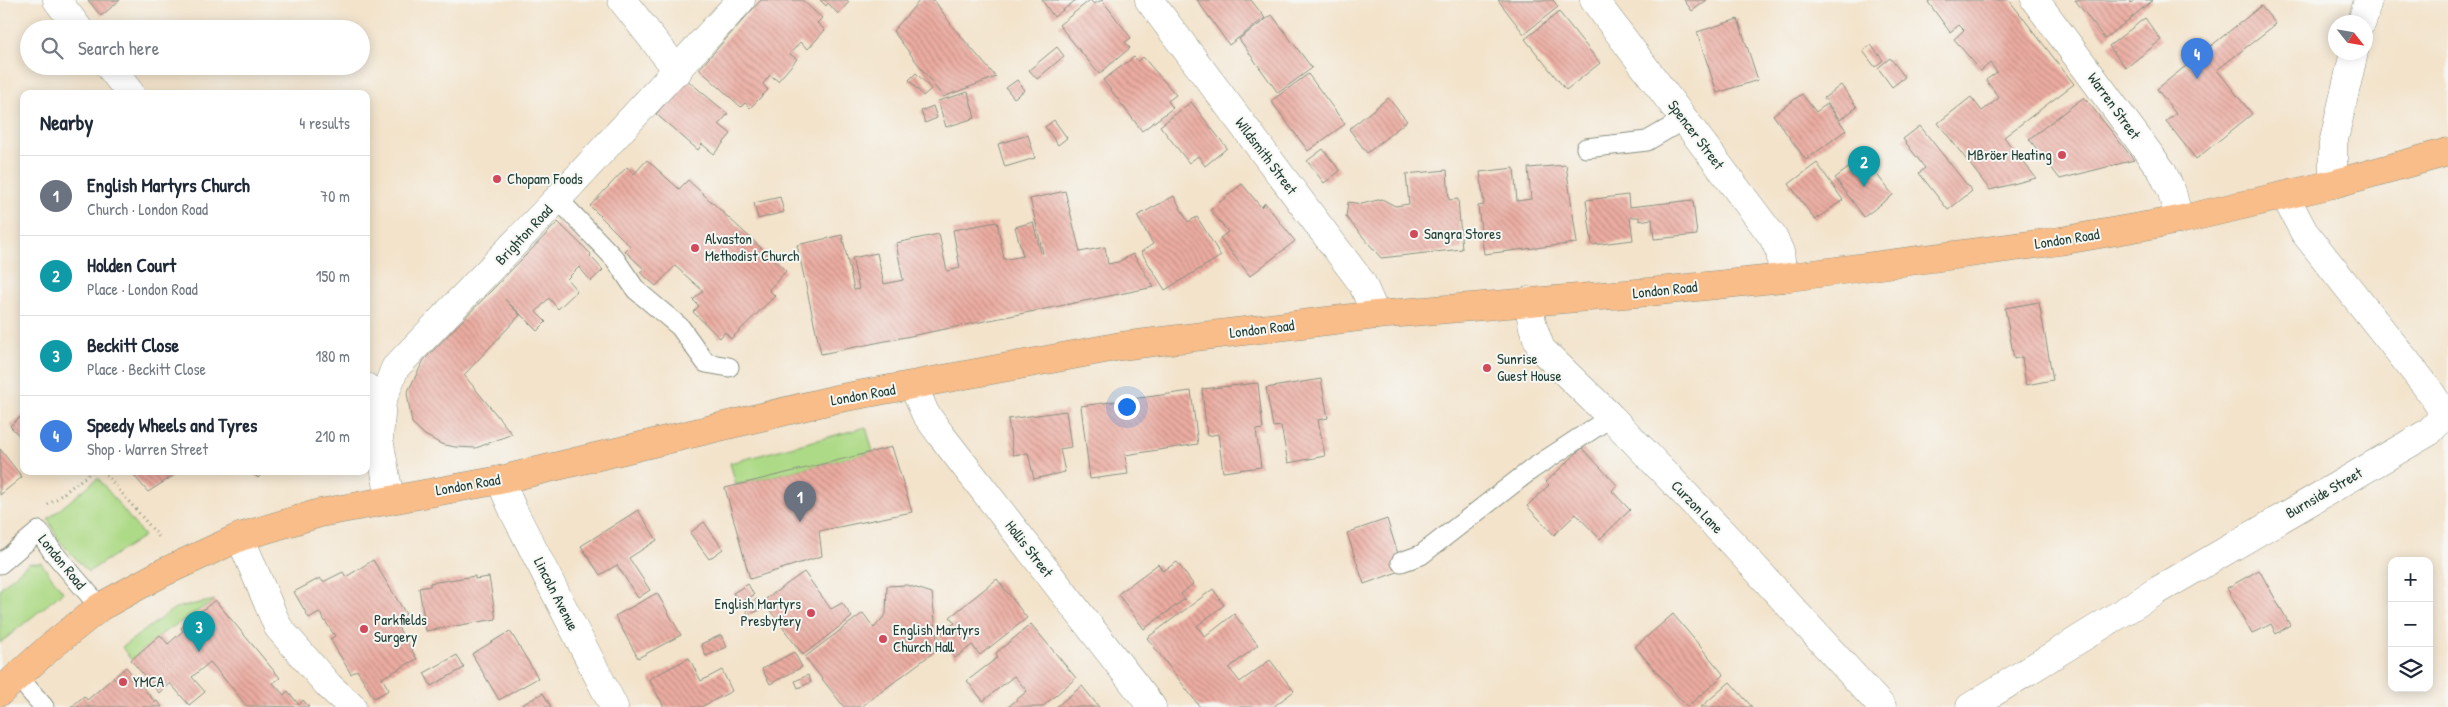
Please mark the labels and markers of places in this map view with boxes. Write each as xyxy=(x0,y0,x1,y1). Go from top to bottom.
pin: 4 xyxy=(2181,38,2213,79)
place label: MBröer Heating xyxy=(1968,144,2052,165)
pin: 2 xyxy=(1848,146,1880,187)
marker: MBröer Heating xyxy=(2056,149,2068,161)
place label: Chopam Foods xyxy=(507,168,583,189)
marker: Chopam Foods xyxy=(491,173,503,185)
place label: Sangra Stores xyxy=(1424,223,1501,244)
place label: Alvaston Methodist Church xyxy=(705,228,799,266)
marker: Sangra Stores xyxy=(1408,228,1420,240)
marker: Alvaston Methodist Church xyxy=(689,242,701,254)
place label: Sunrise Guest House xyxy=(1497,348,1561,386)
marker: Sunrise Guest House xyxy=(1481,362,1493,374)
pin: 1 xyxy=(784,481,816,522)
place label: English Martyrs Presbytery xyxy=(714,593,801,631)
marker: English Martyrs Presbytery xyxy=(805,607,817,619)
place label: Parkfields Surgery xyxy=(374,609,427,647)
pin: 3 xyxy=(183,611,215,652)
place label: English Martyrs Church Hall xyxy=(893,619,980,657)
marker: Parkfields Surgery xyxy=(358,623,370,635)
marker: English Martyrs Church Hall xyxy=(877,633,889,645)
place label: YMCA xyxy=(133,671,165,692)
marker: YMCA xyxy=(117,676,129,688)

